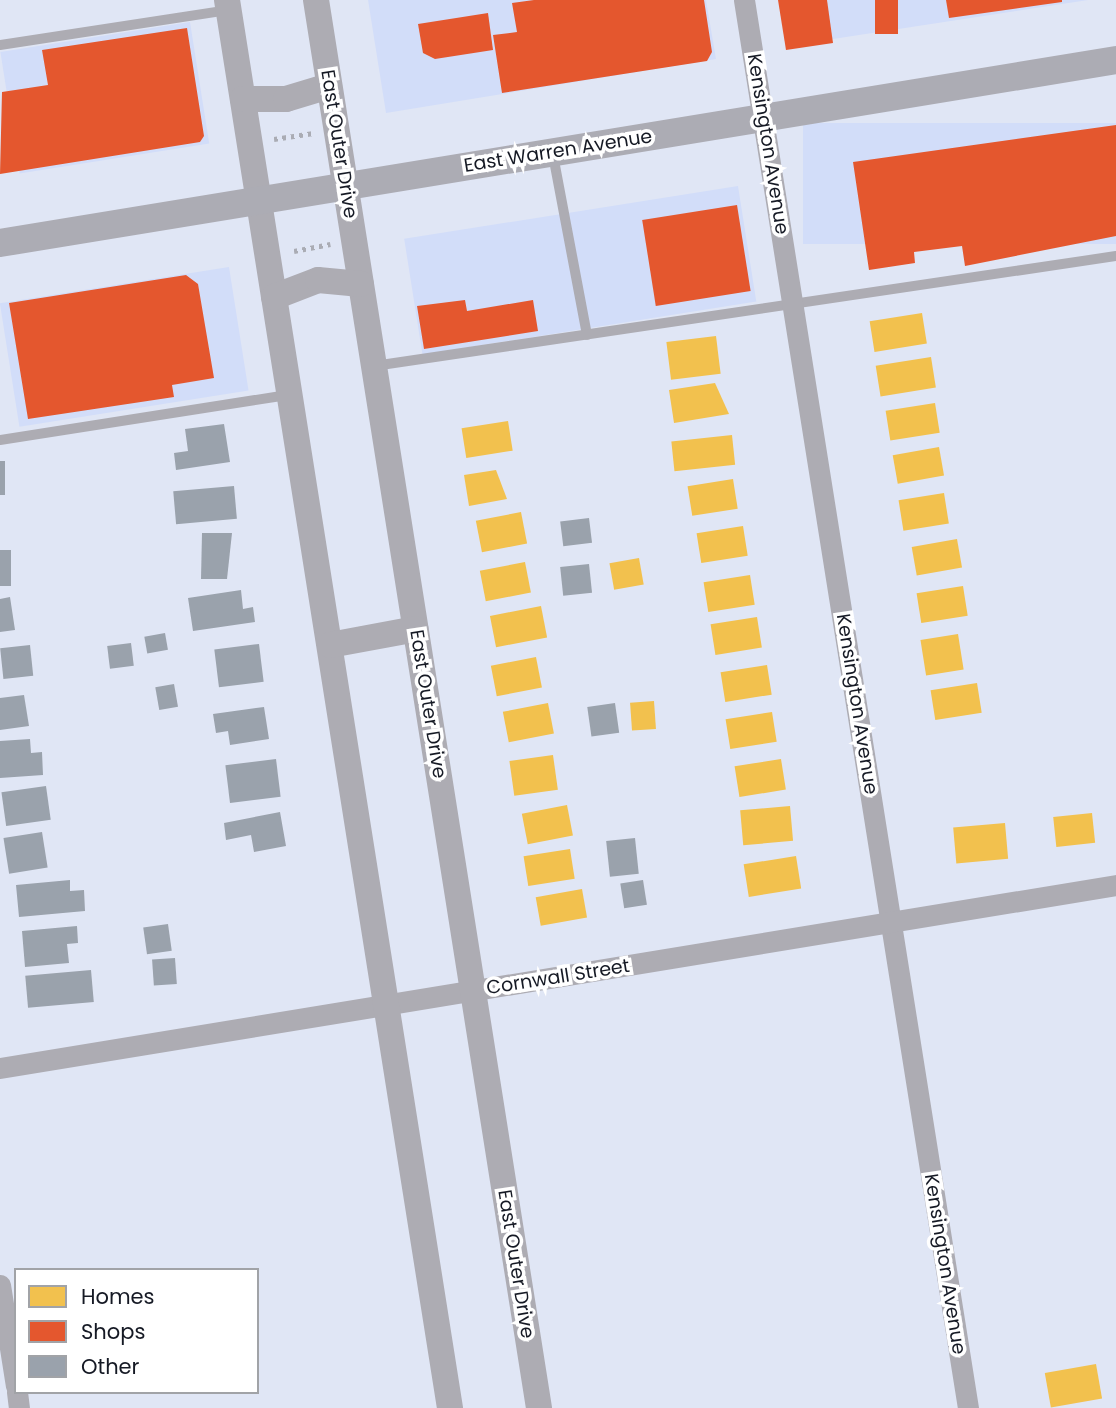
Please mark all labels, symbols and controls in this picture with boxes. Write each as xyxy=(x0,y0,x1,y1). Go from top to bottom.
street label: Kensington Avenue xyxy=(742,52,794,236)
street label: East Outer Drive xyxy=(316,68,362,220)
street label: East Warren Avenue xyxy=(462,125,654,177)
street label: Kensington Avenue xyxy=(831,612,883,796)
street label: East Outer Drive xyxy=(405,628,451,780)
street label: Cornwall Street xyxy=(485,954,631,1000)
street label: Kensington Avenue xyxy=(919,1172,971,1356)
street label: East Outer Drive xyxy=(493,1188,539,1340)
legend xyxy=(14,1268,259,1394)
text: Homes xyxy=(81,1282,155,1311)
text: Shops xyxy=(81,1317,145,1346)
text: Other xyxy=(81,1352,139,1381)

